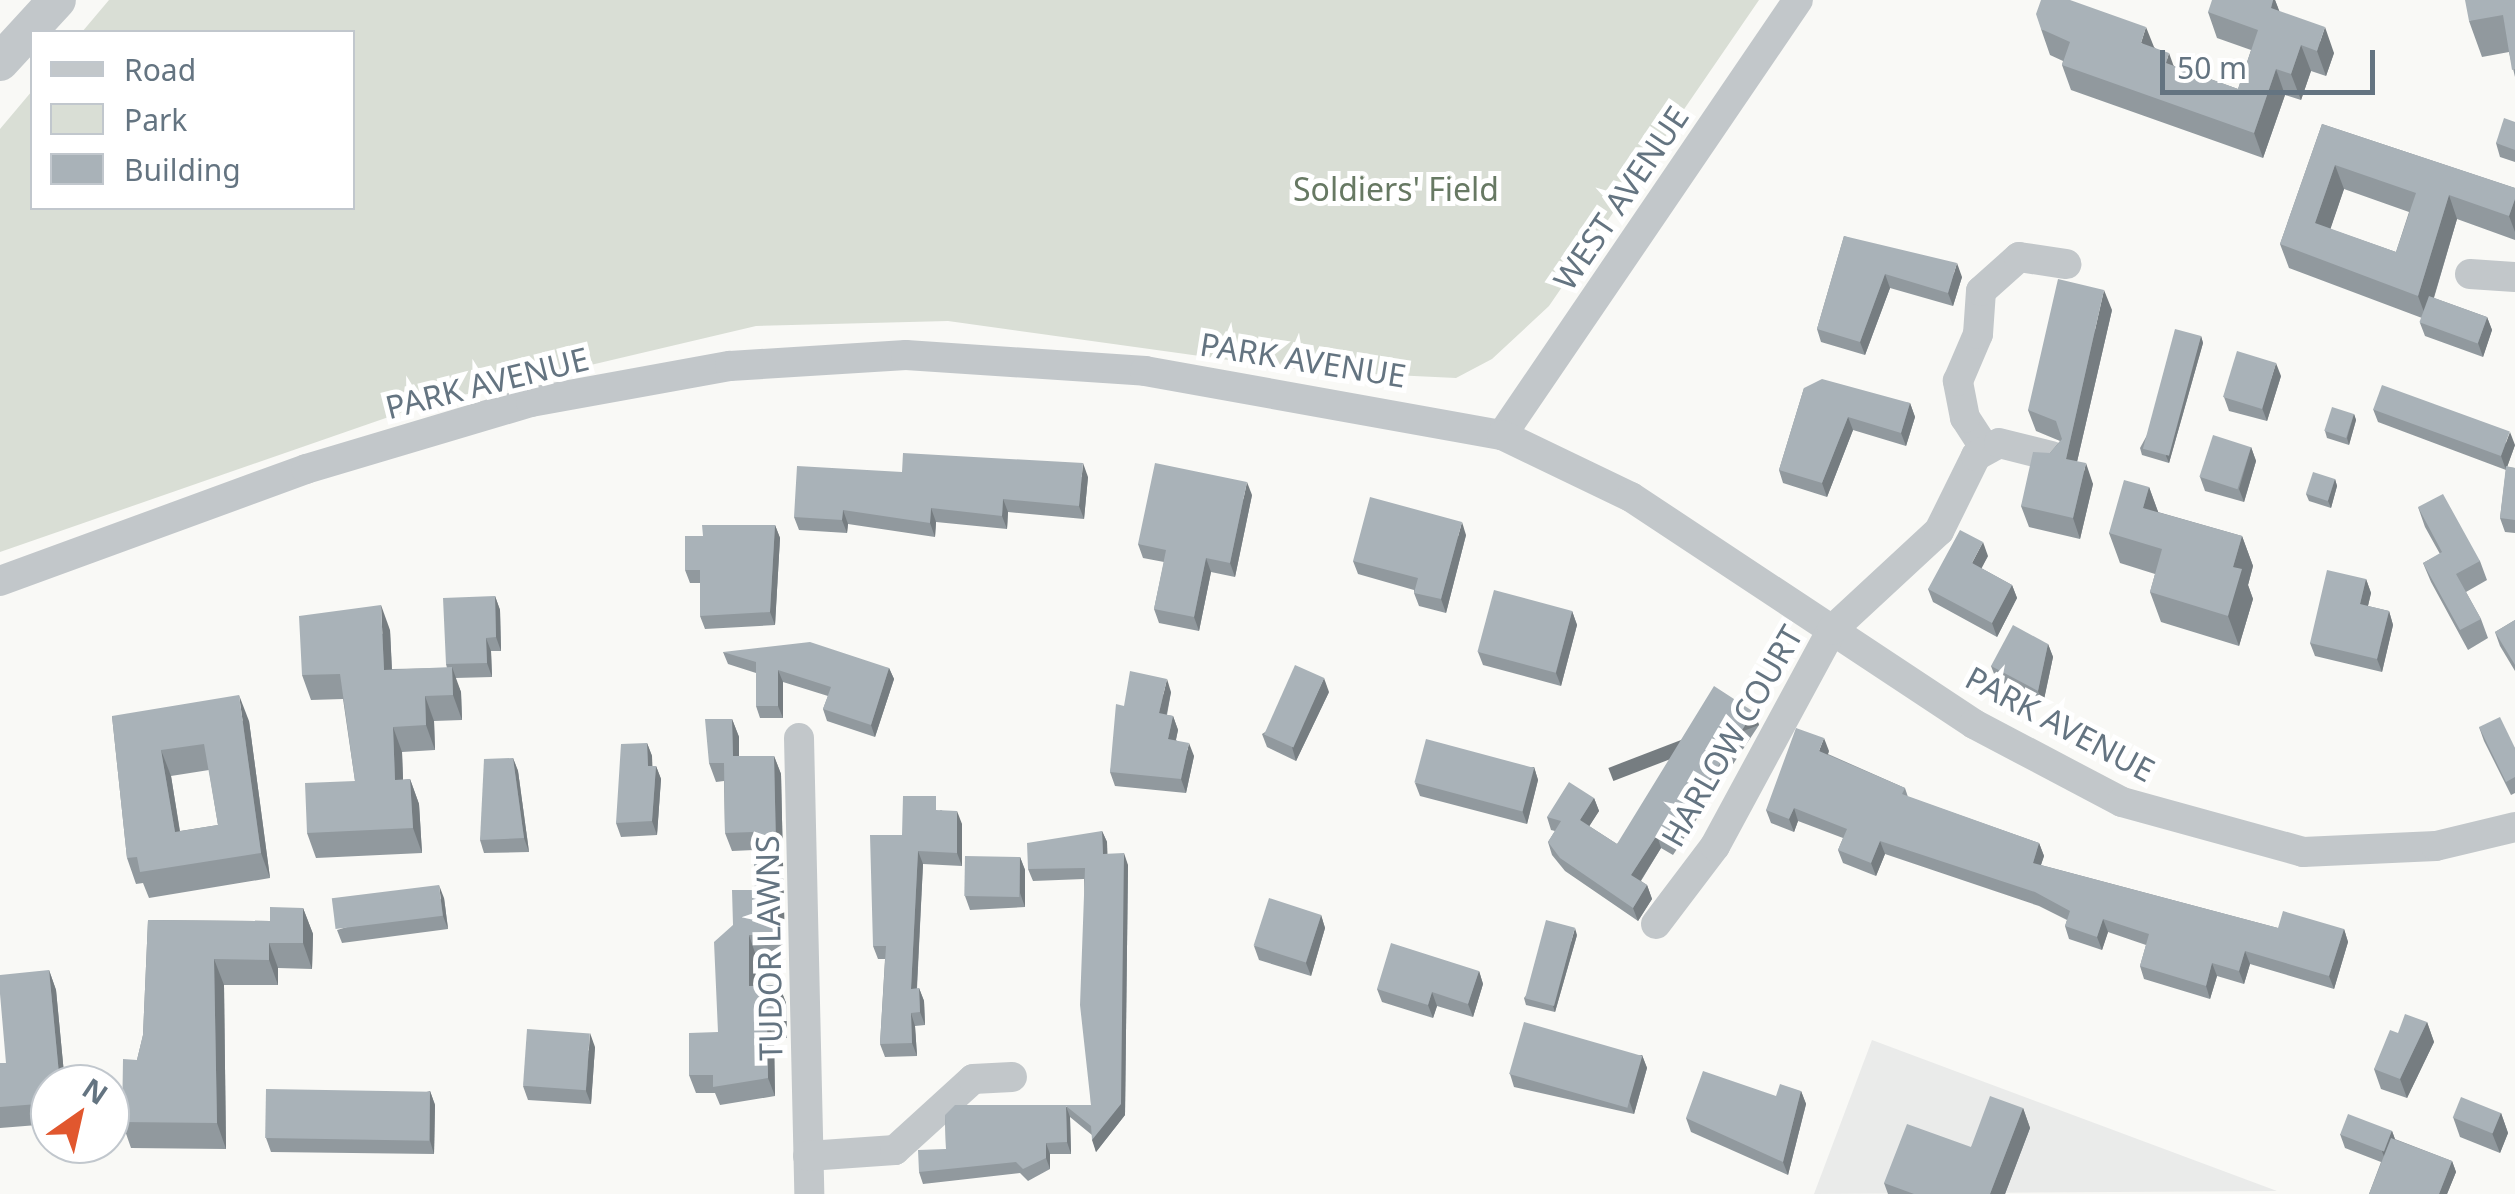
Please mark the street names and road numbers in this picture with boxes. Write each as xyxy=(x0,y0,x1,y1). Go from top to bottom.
street label: WEST AVENUE xyxy=(1546,99,1696,297)
street label: PARK AVENUE xyxy=(1197,325,1409,395)
street label: PARK AVENUE xyxy=(381,339,593,427)
street label: HARLOW COURT xyxy=(1653,619,1811,853)
street label: PARK AVENUE xyxy=(1959,658,2161,790)
street label: TUDOR LAWNS xyxy=(748,835,790,1061)

